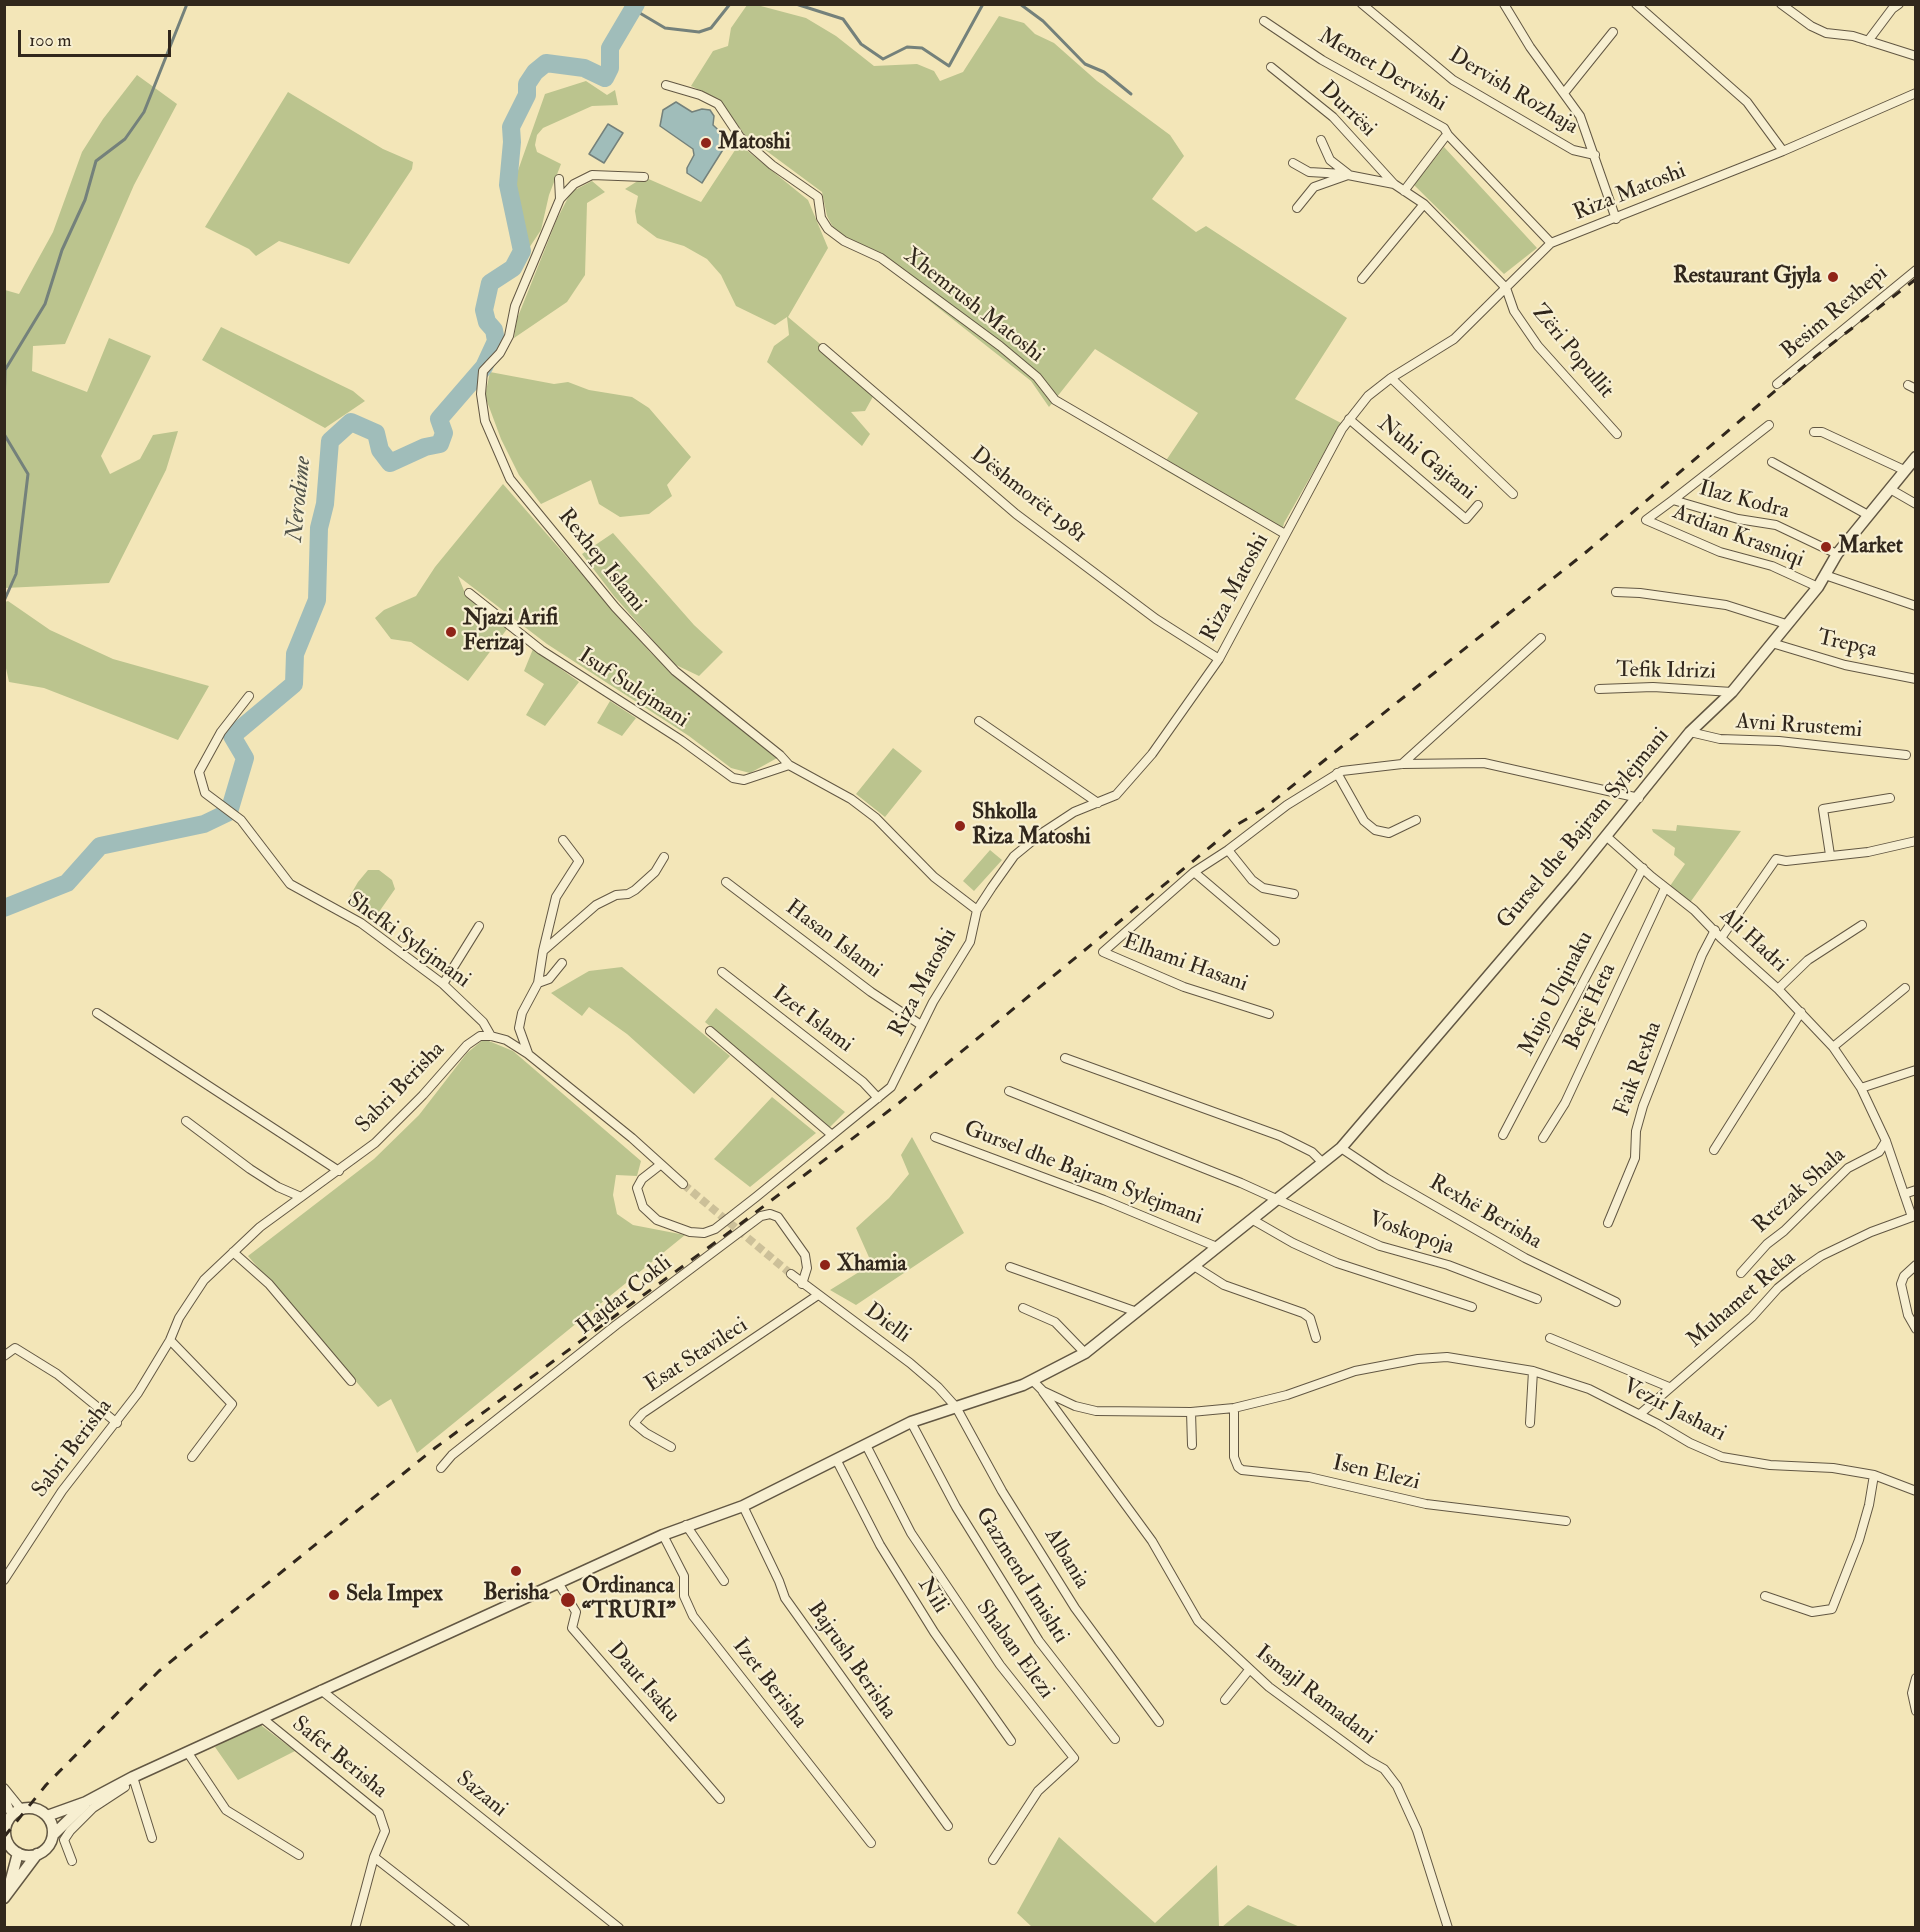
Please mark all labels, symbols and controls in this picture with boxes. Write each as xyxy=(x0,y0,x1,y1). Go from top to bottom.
scale bar xyxy=(21,18,174,56)
street label: Memet Dervishi xyxy=(1313,24,1451,118)
text: 100 m xyxy=(29,29,72,52)
street label: Dervish Rozhaja xyxy=(1444,43,1582,141)
street label: Durrësi xyxy=(1313,77,1381,143)
place label: Matoshi xyxy=(718,130,791,156)
marker: Matoshi xyxy=(699,136,713,150)
street label: Riza Matoshi xyxy=(1570,159,1690,227)
street label: Xhemrush Matoshi xyxy=(898,243,1048,369)
street label: Besim Rexhepi xyxy=(1776,261,1894,365)
place label: Restaurant Gjyla xyxy=(1673,264,1821,290)
marker: Restaurant Gjyla xyxy=(1826,270,1840,284)
street label: Zëri Popullit xyxy=(1525,300,1619,404)
street label: Nuhi Gajtani xyxy=(1372,411,1480,507)
street label: Dëshmorët 1981 xyxy=(965,443,1091,549)
water label: Nerodime xyxy=(281,455,319,543)
street label: Ilaz Kodra xyxy=(1696,476,1792,526)
street label: Ardian Krasniqi xyxy=(1669,500,1807,574)
street label: Rexhep Islami xyxy=(551,504,651,618)
street label: Riza Matoshi xyxy=(1196,529,1276,647)
place label: Market xyxy=(1838,534,1903,560)
marker: Market xyxy=(1819,540,1833,554)
place label: Njazi Arifi Ferizaj xyxy=(463,606,558,658)
marker: Njazi Arifi Ferizaj xyxy=(444,625,458,639)
street label: Trepça xyxy=(1815,625,1879,665)
street label: Isuf Sulejmani xyxy=(573,644,693,734)
street label: Tefik Idrizi xyxy=(1616,658,1716,686)
street label: Avni Rrustemi xyxy=(1735,709,1863,745)
street label: Gursel dhe Bajram Sylejmani xyxy=(1492,723,1676,935)
place label: Shkolla Riza Matoshi xyxy=(972,800,1091,852)
marker: Shkolla Riza Matoshi xyxy=(953,819,967,833)
street label: Shefki Sylejmani xyxy=(341,887,475,995)
street label: Hasan Islami xyxy=(780,895,886,985)
street label: Ali Hadri xyxy=(1714,903,1792,979)
street label: Riza Matoshi xyxy=(884,924,964,1042)
street label: Mujo Ulqinaku xyxy=(1514,927,1600,1061)
street label: Elhami Hasani xyxy=(1119,929,1251,999)
street label: Beqë Heta xyxy=(1560,960,1622,1054)
street label: Izet Islami xyxy=(766,981,858,1059)
street label: Faik Rexha xyxy=(1610,1018,1668,1120)
street label: Sabri Berisha xyxy=(351,1037,451,1139)
street label: Gursel dhe Bajram Sylejmani xyxy=(960,1116,1206,1232)
street label: Rrezak Shala xyxy=(1748,1143,1852,1239)
street label: Rexhë Berisha xyxy=(1424,1170,1546,1256)
street label: Voskopoja xyxy=(1365,1207,1457,1261)
street label: Muhamet Reka xyxy=(1682,1246,1802,1354)
street label: Hajdar Cokli xyxy=(572,1251,678,1341)
place label: Xhamia xyxy=(837,1252,907,1278)
marker: Xhamia xyxy=(818,1258,832,1272)
street label: Dielli xyxy=(859,1299,915,1349)
street label: Esat Stavileci xyxy=(641,1313,753,1399)
street label: Vezir Jashari xyxy=(1618,1374,1730,1448)
street label: Sabri Berisha xyxy=(27,1395,119,1503)
street label: Isen Elezi xyxy=(1330,1451,1422,1497)
street label: Gazmend Imishti xyxy=(969,1503,1073,1649)
street label: Albania xyxy=(1038,1524,1094,1594)
marker: Berisha xyxy=(509,1564,523,1578)
street label: Nili xyxy=(911,1573,953,1619)
place label: Ordinanca “TRURI” xyxy=(582,1574,676,1626)
place label: Berisha xyxy=(483,1581,549,1607)
place label: Sela Impex xyxy=(346,1582,443,1608)
marker: Sela Impex xyxy=(327,1588,341,1602)
marker: Ordinanca “TRURI” xyxy=(559,1591,577,1609)
street label: Shaban Elezi xyxy=(969,1595,1059,1705)
street label: Bajrush Berisha xyxy=(801,1597,901,1725)
street label: Izet Berisha xyxy=(726,1634,812,1734)
street label: Daut Isaku xyxy=(601,1638,685,1728)
street label: Ismajl Ramadani xyxy=(1249,1641,1381,1751)
street label: Safet Berisha xyxy=(286,1712,392,1804)
street label: Sazani xyxy=(450,1766,512,1824)

